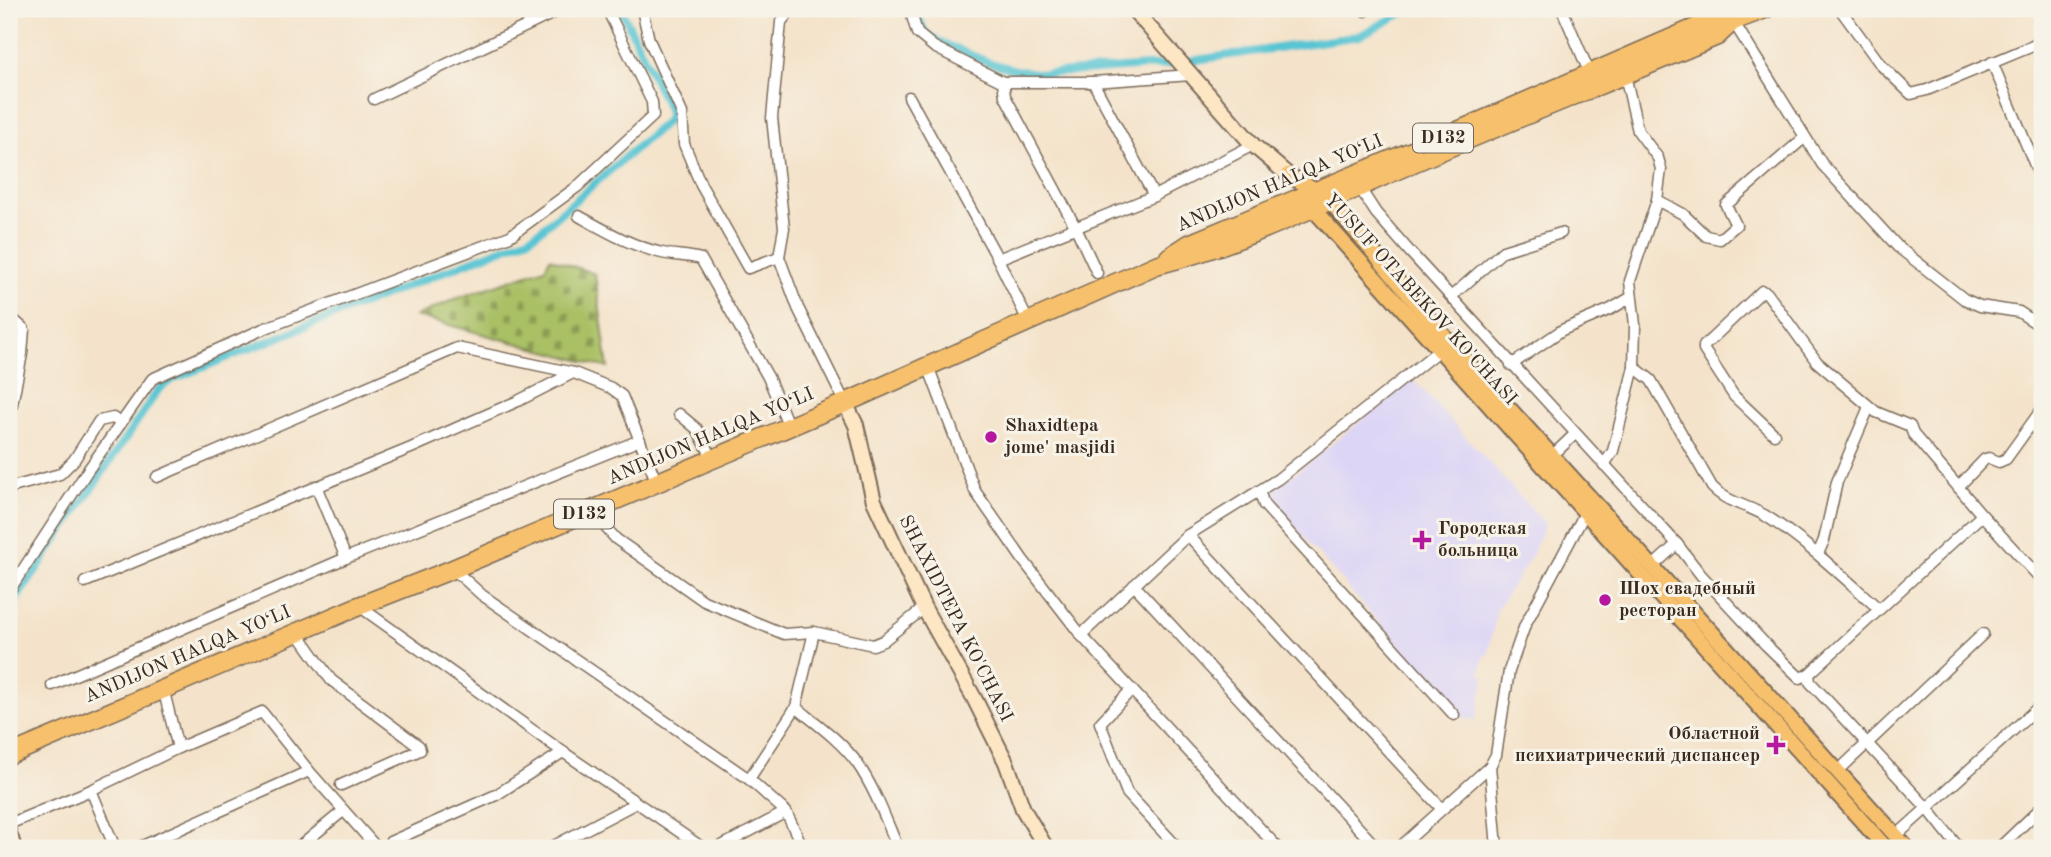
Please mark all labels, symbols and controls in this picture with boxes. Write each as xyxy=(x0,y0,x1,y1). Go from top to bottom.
road number: D132 xyxy=(1413,124,1473,153)
street label: ANDIJON HALQA YO‘LI xyxy=(1174,132,1386,236)
street label: YUSUF OTABEKOV KO'CHASI xyxy=(1320,191,1520,409)
street label: ANDIJON HALQA YO‘LI xyxy=(605,385,817,489)
place label: Shaxidtepa jome' masjidi xyxy=(1004,417,1116,458)
marker: Shaxidtepa jome' masjidi xyxy=(983,429,999,445)
road number: D132 xyxy=(554,500,614,528)
street label: SHAXIDTEPA KO'CHASI xyxy=(895,513,1015,725)
place label: Городская больница xyxy=(1438,520,1527,561)
marker: Городская больница xyxy=(1412,530,1432,550)
place label: Шох свадебный ресторан xyxy=(1619,580,1756,621)
marker: Шох свадебный ресторан xyxy=(1597,592,1613,608)
street label: ANDIJON HALQA YO‘LI xyxy=(82,603,294,707)
place label: Областной психиатрический диспансер xyxy=(1515,725,1760,766)
marker: Областной психиатрический диспансер xyxy=(1766,735,1786,755)

